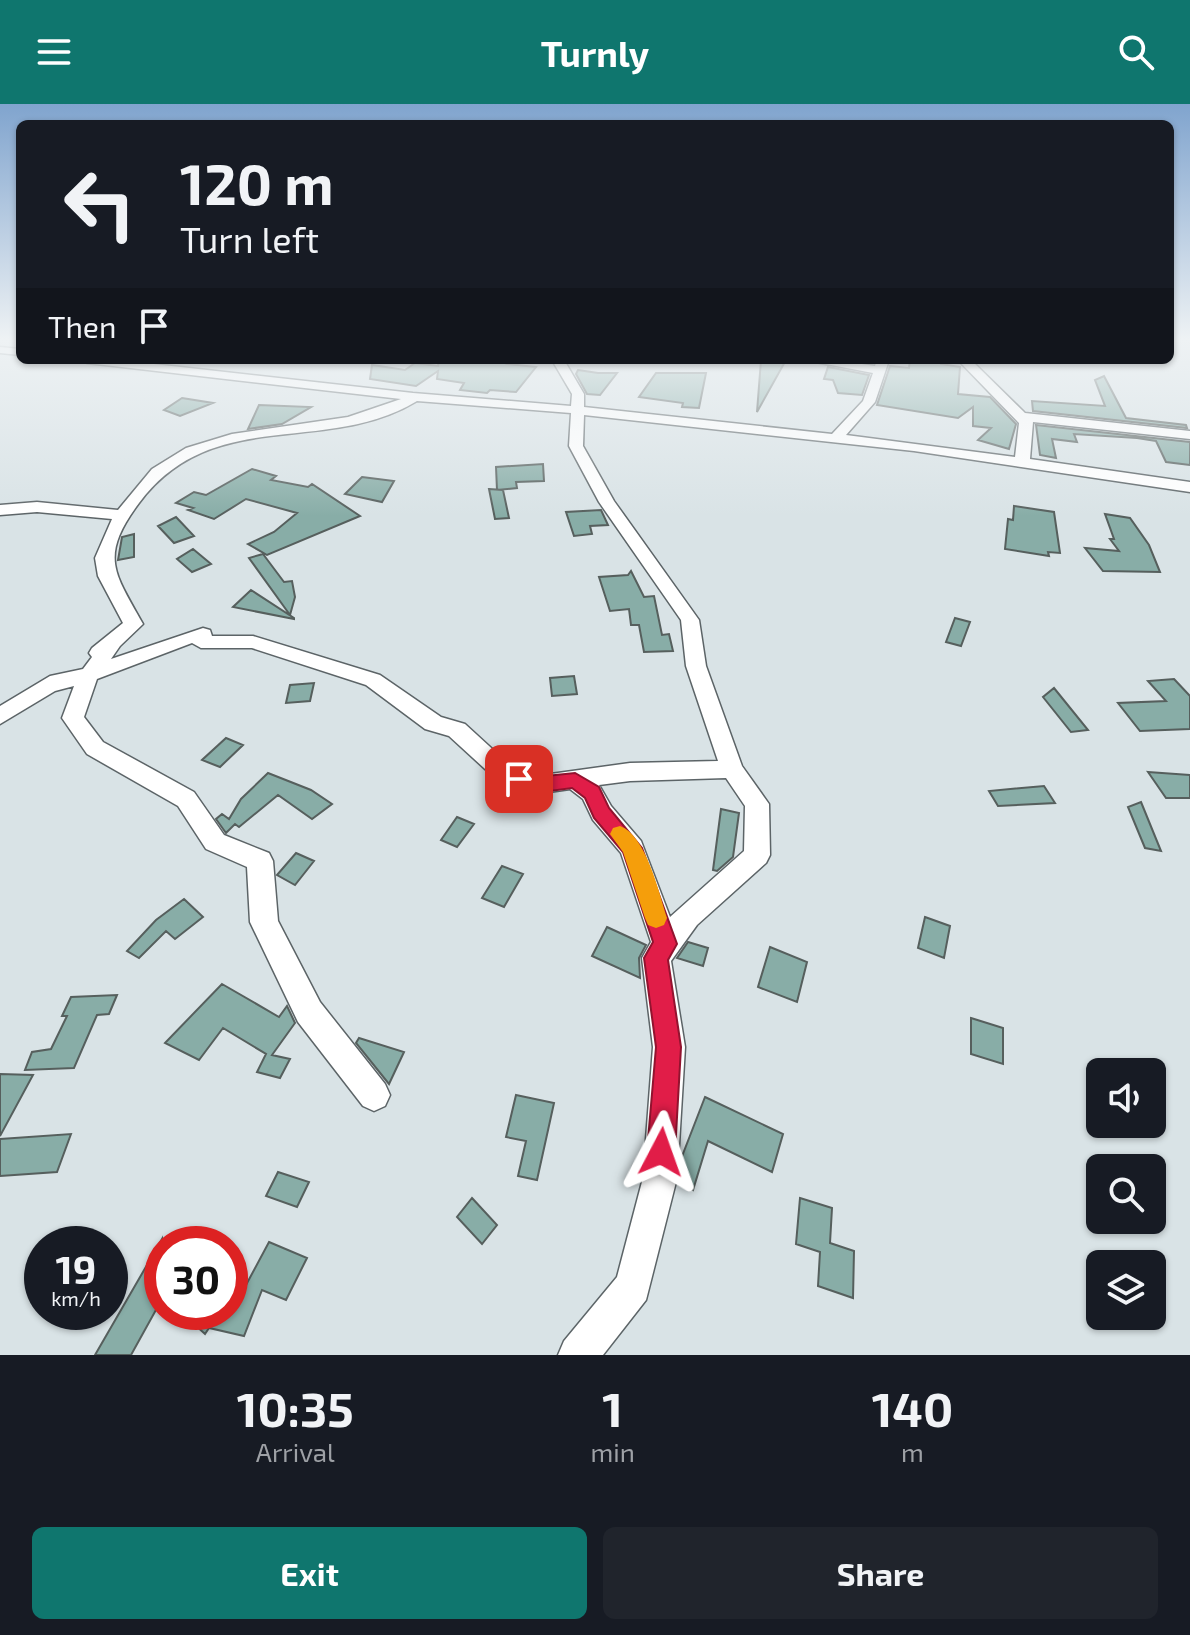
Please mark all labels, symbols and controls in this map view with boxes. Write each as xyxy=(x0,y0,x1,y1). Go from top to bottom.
icon: menu xyxy=(32,30,76,74)
icon: search xyxy=(1114,30,1158,74)
text: Turnly xyxy=(541,31,649,74)
text: 120 m xyxy=(180,149,334,216)
icon: left xyxy=(48,152,152,256)
text: Turn left xyxy=(180,217,319,260)
icon: arrive xyxy=(132,304,176,348)
text: Then xyxy=(48,308,116,344)
pin xyxy=(485,745,553,813)
icon: arrive xyxy=(497,757,541,801)
map controls xyxy=(1086,1058,1166,1330)
button: sound xyxy=(1086,1058,1166,1138)
position arrow xyxy=(619,1110,703,1194)
button: search xyxy=(1086,1154,1166,1234)
speed limit sign: 30 xyxy=(144,1226,248,1330)
text: 19 xyxy=(56,1244,96,1292)
button: layers xyxy=(1086,1250,1166,1330)
text: km/h xyxy=(51,1286,101,1310)
text: 10:35 xyxy=(237,1379,354,1437)
text: 1 xyxy=(602,1379,623,1437)
text: 140 xyxy=(872,1379,953,1437)
text: Arrival xyxy=(256,1436,335,1467)
text: min xyxy=(591,1436,635,1467)
text: m xyxy=(901,1436,924,1467)
button: Exit xyxy=(32,1527,587,1619)
button: Share xyxy=(603,1527,1158,1619)

